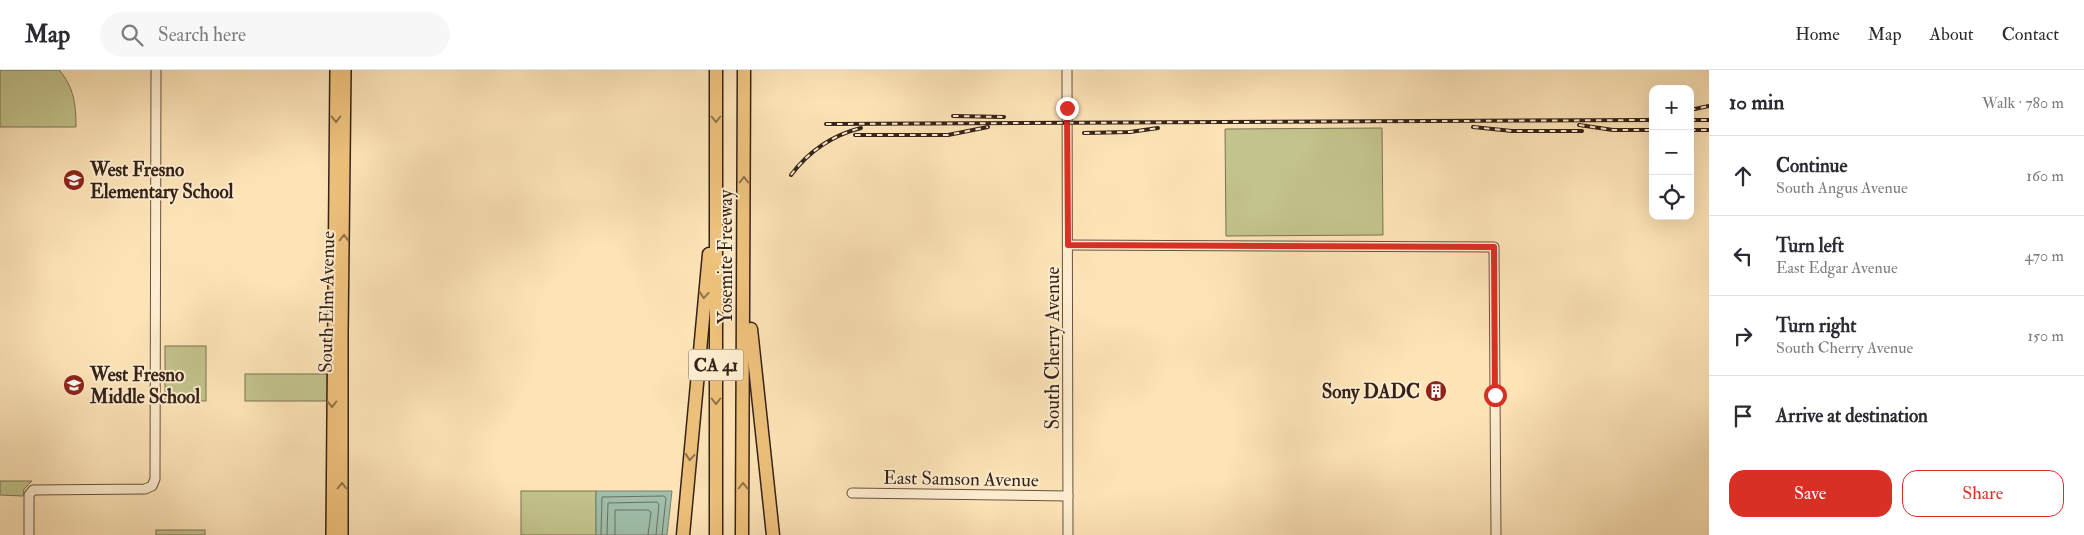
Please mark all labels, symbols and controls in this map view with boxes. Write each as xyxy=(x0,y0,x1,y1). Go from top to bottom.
search box xyxy=(100,12,450,57)
text: Map xyxy=(25,19,70,50)
icon: search xyxy=(118,21,146,49)
text: Search here xyxy=(158,23,246,47)
text: Home xyxy=(1795,23,1840,46)
text: Map xyxy=(1868,23,1902,46)
text: About xyxy=(1930,23,1974,46)
text: Contact xyxy=(2002,23,2059,46)
map controls xyxy=(1649,85,1694,220)
button: + xyxy=(1649,85,1694,130)
text: 10 min xyxy=(1729,89,1784,116)
text: Walk · 780 m xyxy=(1982,93,2064,113)
route end xyxy=(1056,97,1079,120)
one-way arrow xyxy=(331,115,341,123)
one-way arrow xyxy=(711,115,721,123)
button: − xyxy=(1649,130,1694,175)
text: Continue xyxy=(1776,154,1847,178)
place label: West Fresno Elementary School xyxy=(89,158,234,205)
icon: ahead xyxy=(1729,162,1757,190)
text: 160 m xyxy=(2026,166,2064,186)
school or university icon: West Fresno Elementary School xyxy=(62,168,86,192)
button: locate xyxy=(1649,175,1694,220)
one-way arrow xyxy=(739,176,749,184)
text: South Angus Avenue xyxy=(1776,178,1908,198)
street label: Yosemite Freeway xyxy=(714,189,738,324)
street label: South Elm Avenue xyxy=(314,231,340,373)
one-way arrow xyxy=(339,234,349,242)
text: Turn left xyxy=(1776,234,1844,258)
icon: left xyxy=(1729,242,1757,270)
text: 470 m xyxy=(2024,246,2064,266)
text: East Edgar Avenue xyxy=(1776,258,1898,278)
street label: South Cherry Avenue xyxy=(1041,266,1065,429)
one-way arrow xyxy=(699,291,710,299)
text: Turn right xyxy=(1776,314,1856,338)
icon: right xyxy=(1729,322,1757,350)
text: 150 m xyxy=(2027,326,2064,346)
text: South Cherry Avenue xyxy=(1776,338,1913,358)
road number: CA 41 xyxy=(688,350,744,380)
place label: West Fresno Middle School xyxy=(89,363,200,409)
school or university icon: West Fresno Middle School xyxy=(62,373,86,397)
building icon: Sony DADC xyxy=(1424,379,1448,403)
place label: Sony DADC xyxy=(1322,380,1420,405)
route start xyxy=(1484,384,1507,407)
one-way arrow xyxy=(711,398,721,405)
one-way arrow xyxy=(327,400,337,408)
icon: arrive xyxy=(1729,402,1757,430)
text: Arrive at destination xyxy=(1776,404,1928,428)
one-way arrow xyxy=(685,453,696,461)
street label: East Samson Avenue xyxy=(883,466,1039,492)
button: Save xyxy=(1729,470,1892,517)
button: Share xyxy=(1902,470,2064,517)
one-way arrow xyxy=(337,482,347,490)
one-way arrow xyxy=(737,482,748,490)

